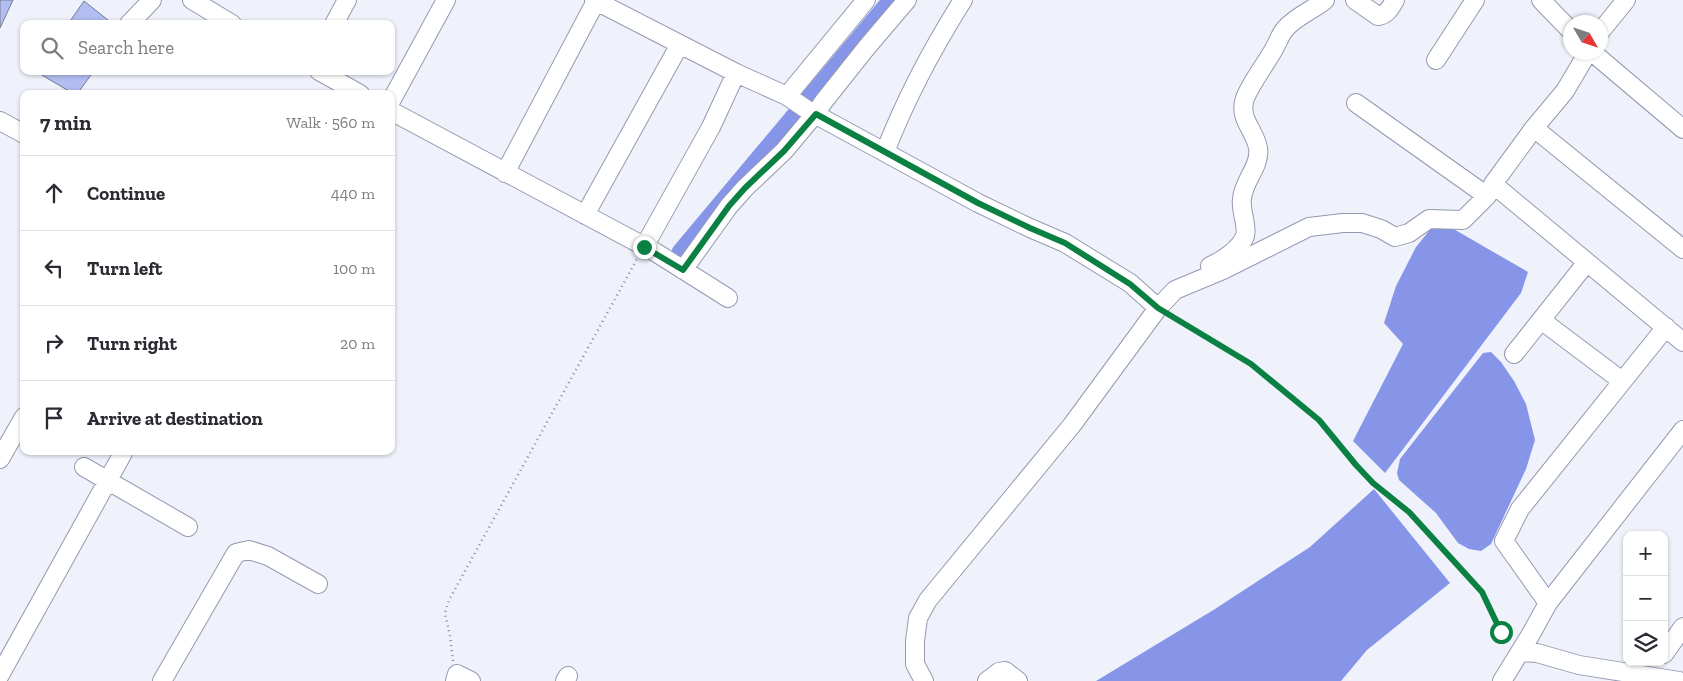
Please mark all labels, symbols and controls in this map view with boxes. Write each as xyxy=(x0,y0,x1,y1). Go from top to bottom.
north arrow xyxy=(1563,15,1608,60)
search box xyxy=(20,20,395,75)
icon: search xyxy=(38,34,66,62)
text: Search here xyxy=(78,36,174,59)
text: 7 min xyxy=(40,110,91,135)
text: Walk · 560 m xyxy=(286,113,375,132)
icon: ahead xyxy=(40,179,68,207)
text: Continue xyxy=(87,182,165,205)
text: 440 m xyxy=(331,184,375,203)
route end xyxy=(633,236,656,259)
icon: left xyxy=(40,254,68,282)
text: Turn left xyxy=(87,257,162,280)
text: 100 m xyxy=(333,259,375,278)
icon: right xyxy=(40,329,68,357)
text: Turn right xyxy=(87,332,177,355)
text: 20 m xyxy=(340,334,375,353)
icon: arrive xyxy=(40,404,68,432)
text: Arrive at destination xyxy=(87,407,263,430)
map controls xyxy=(1623,531,1668,666)
button: + xyxy=(1623,531,1668,576)
button: − xyxy=(1623,576,1668,621)
route start xyxy=(1490,621,1513,644)
button: layers xyxy=(1623,621,1668,666)

